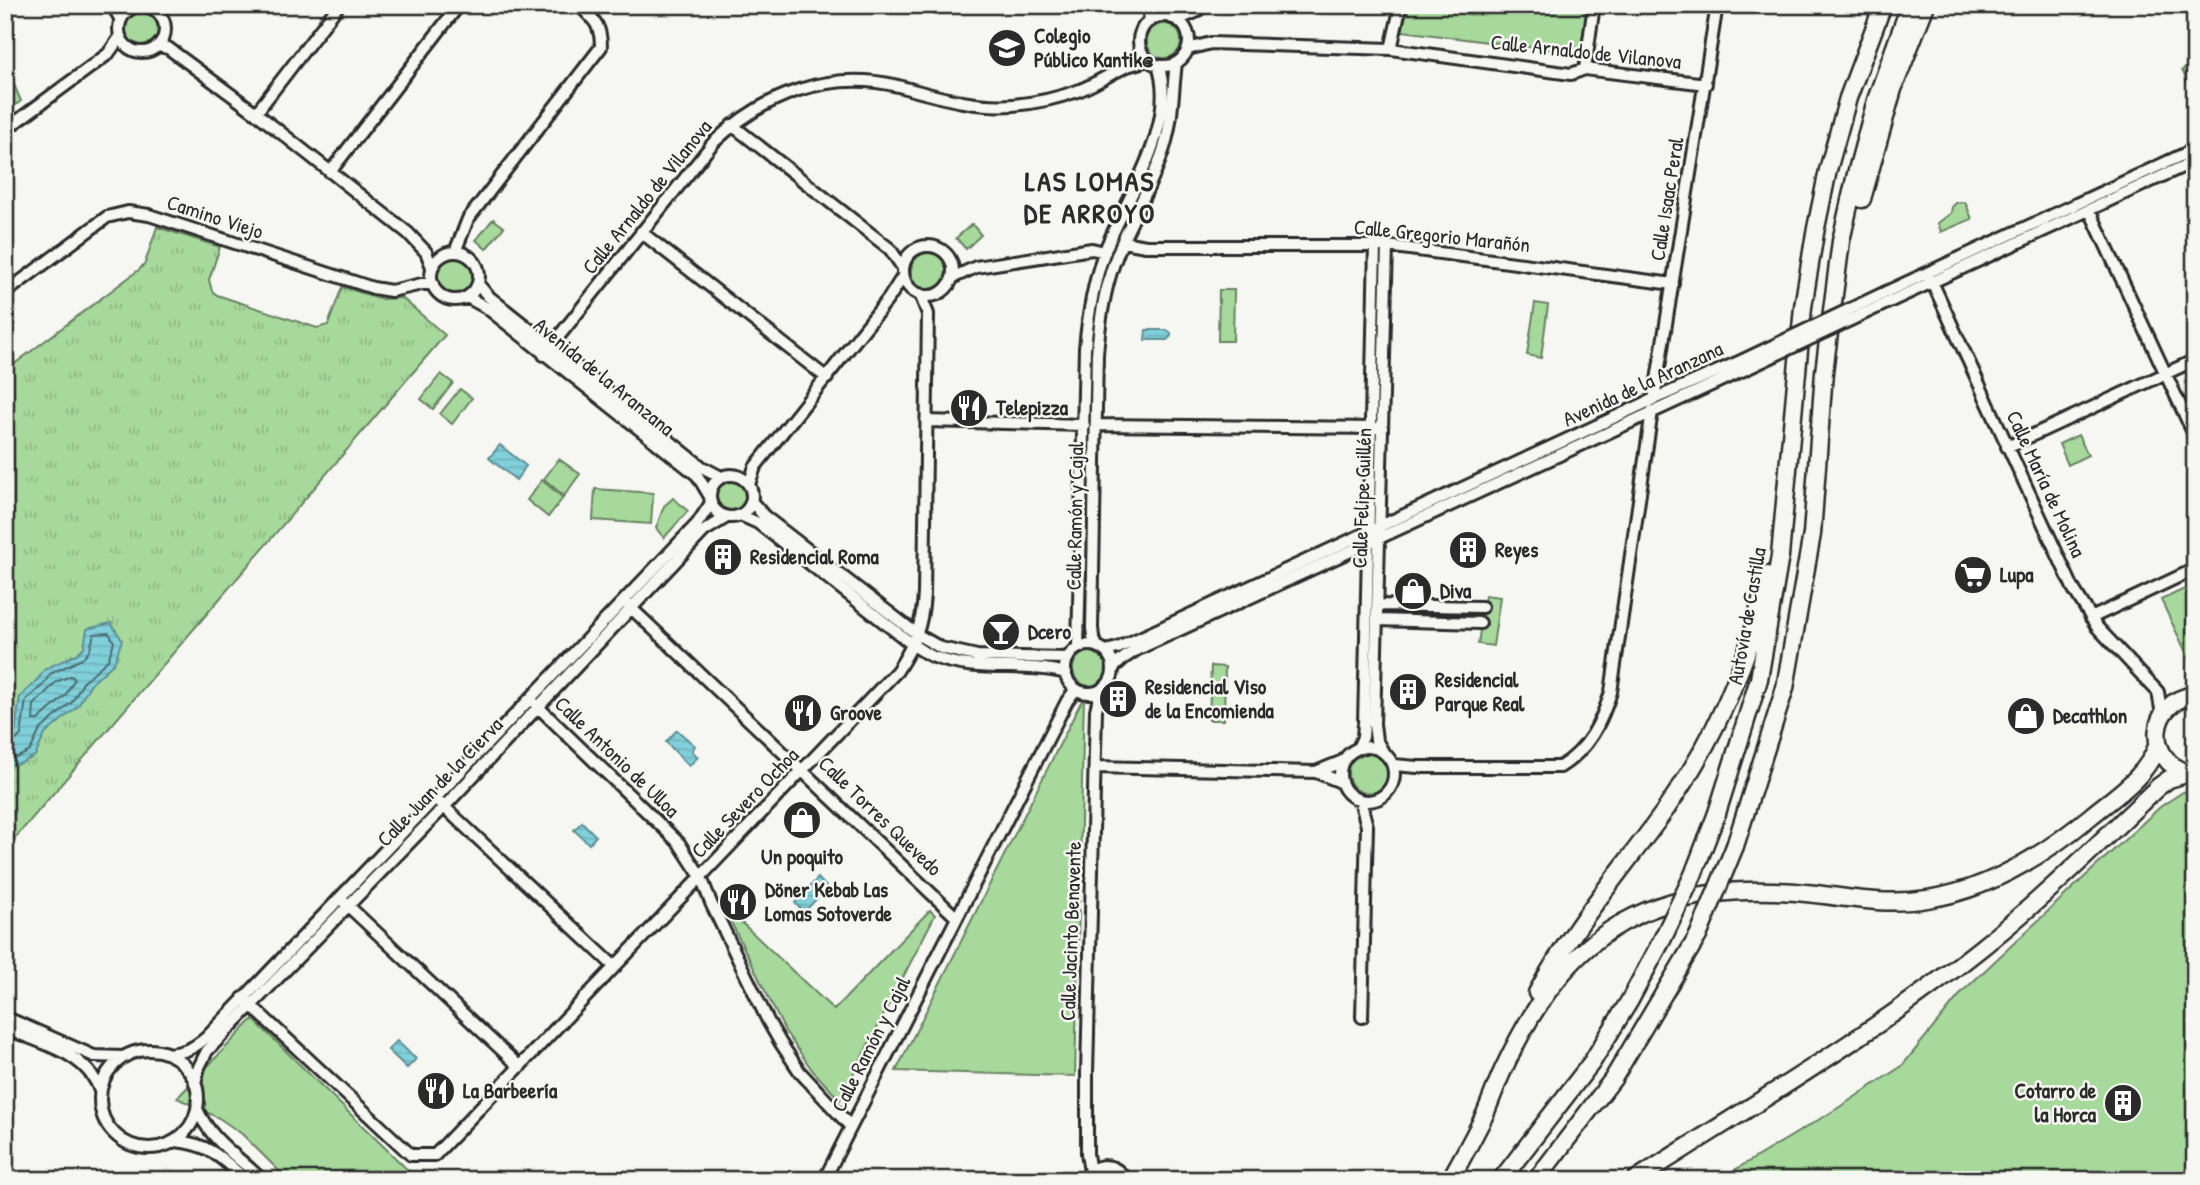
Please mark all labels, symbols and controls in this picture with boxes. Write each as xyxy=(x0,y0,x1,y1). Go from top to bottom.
place label: Colegio Público Kantik@ xyxy=(1034,21,1154,74)
school or university icon: Colegio Público Kantik@ xyxy=(986,27,1028,69)
street label: Calle Arnaldo de Vilanova xyxy=(1489,27,1683,76)
street label: Calle Arnaldo de Vilanova xyxy=(575,113,718,280)
street label: Calle Isaac Peral xyxy=(1642,135,1691,263)
district label: LAS LOMAS DE ARROYO xyxy=(1024,162,1156,232)
street label: Camino Viejo xyxy=(163,187,267,246)
street label: Calle Gregorio Marañón xyxy=(1353,212,1532,259)
street label: Avenida de la Aranzana xyxy=(528,311,681,442)
street label: Avenida de la Aranzana xyxy=(1558,334,1728,433)
restaurant icon: Telepizza xyxy=(948,387,990,429)
place label: Telepizza xyxy=(995,393,1069,423)
street label: Calle María de Molina xyxy=(2000,406,2093,562)
street label: Calle Felipe Guillén xyxy=(1345,427,1378,569)
street label: Calle Ramón y Cajal xyxy=(1059,441,1090,591)
building icon: Reyes xyxy=(1447,529,1489,571)
place label: Reyes xyxy=(1495,535,1538,565)
building icon: Residencial Roma xyxy=(702,536,744,578)
place label: Residencial Roma xyxy=(750,542,879,571)
street label: Autovía de Castilla xyxy=(1720,545,1773,687)
supermarket icon: Lupa xyxy=(1952,554,1994,596)
place label: Lupa xyxy=(2000,560,2034,590)
shop icon: Diva xyxy=(1392,570,1434,612)
place label: Diva xyxy=(1440,576,1472,605)
bar icon: Dcero xyxy=(980,611,1022,653)
place label: Dcero xyxy=(1028,617,1072,646)
place label: Residencial Parque Real xyxy=(1435,665,1525,719)
building icon: Residencial Parque Real xyxy=(1387,671,1429,713)
place label: Residencial Viso de la Encomienda xyxy=(1145,672,1274,725)
building icon: Residencial Viso de la Encomienda xyxy=(1097,678,1139,720)
street label: Calle Antonio de Ulloa xyxy=(548,689,686,824)
restaurant icon: Groove xyxy=(782,692,824,734)
shop icon: Decathlon xyxy=(2005,695,2047,737)
place label: Groove xyxy=(830,698,882,727)
place label: Decathlon xyxy=(2053,701,2127,730)
street label: Calle Juan de la Cierva xyxy=(370,710,509,853)
street label: Calle Severo Ochoa xyxy=(684,741,805,864)
street label: Calle Torres Quevedo xyxy=(812,749,949,882)
shop icon: Un poquito xyxy=(781,799,823,841)
street label: Calle Jacinto Benavente xyxy=(1053,841,1088,1021)
place label: Un poquito xyxy=(761,842,843,872)
place label: Döner Kebab Las Lomas Sotoverde xyxy=(765,875,893,928)
restaurant icon: Döner Kebab Las Lomas Sotoverde xyxy=(717,881,759,923)
street label: Calle Ramón y Cajal xyxy=(824,970,917,1117)
restaurant icon: La Barbeería xyxy=(415,1070,457,1112)
place label: La Barbeería xyxy=(463,1076,558,1105)
place label: Cotarro de la Horca xyxy=(2015,1076,2097,1129)
building icon: Cotarro de la Horca xyxy=(2102,1082,2144,1124)

